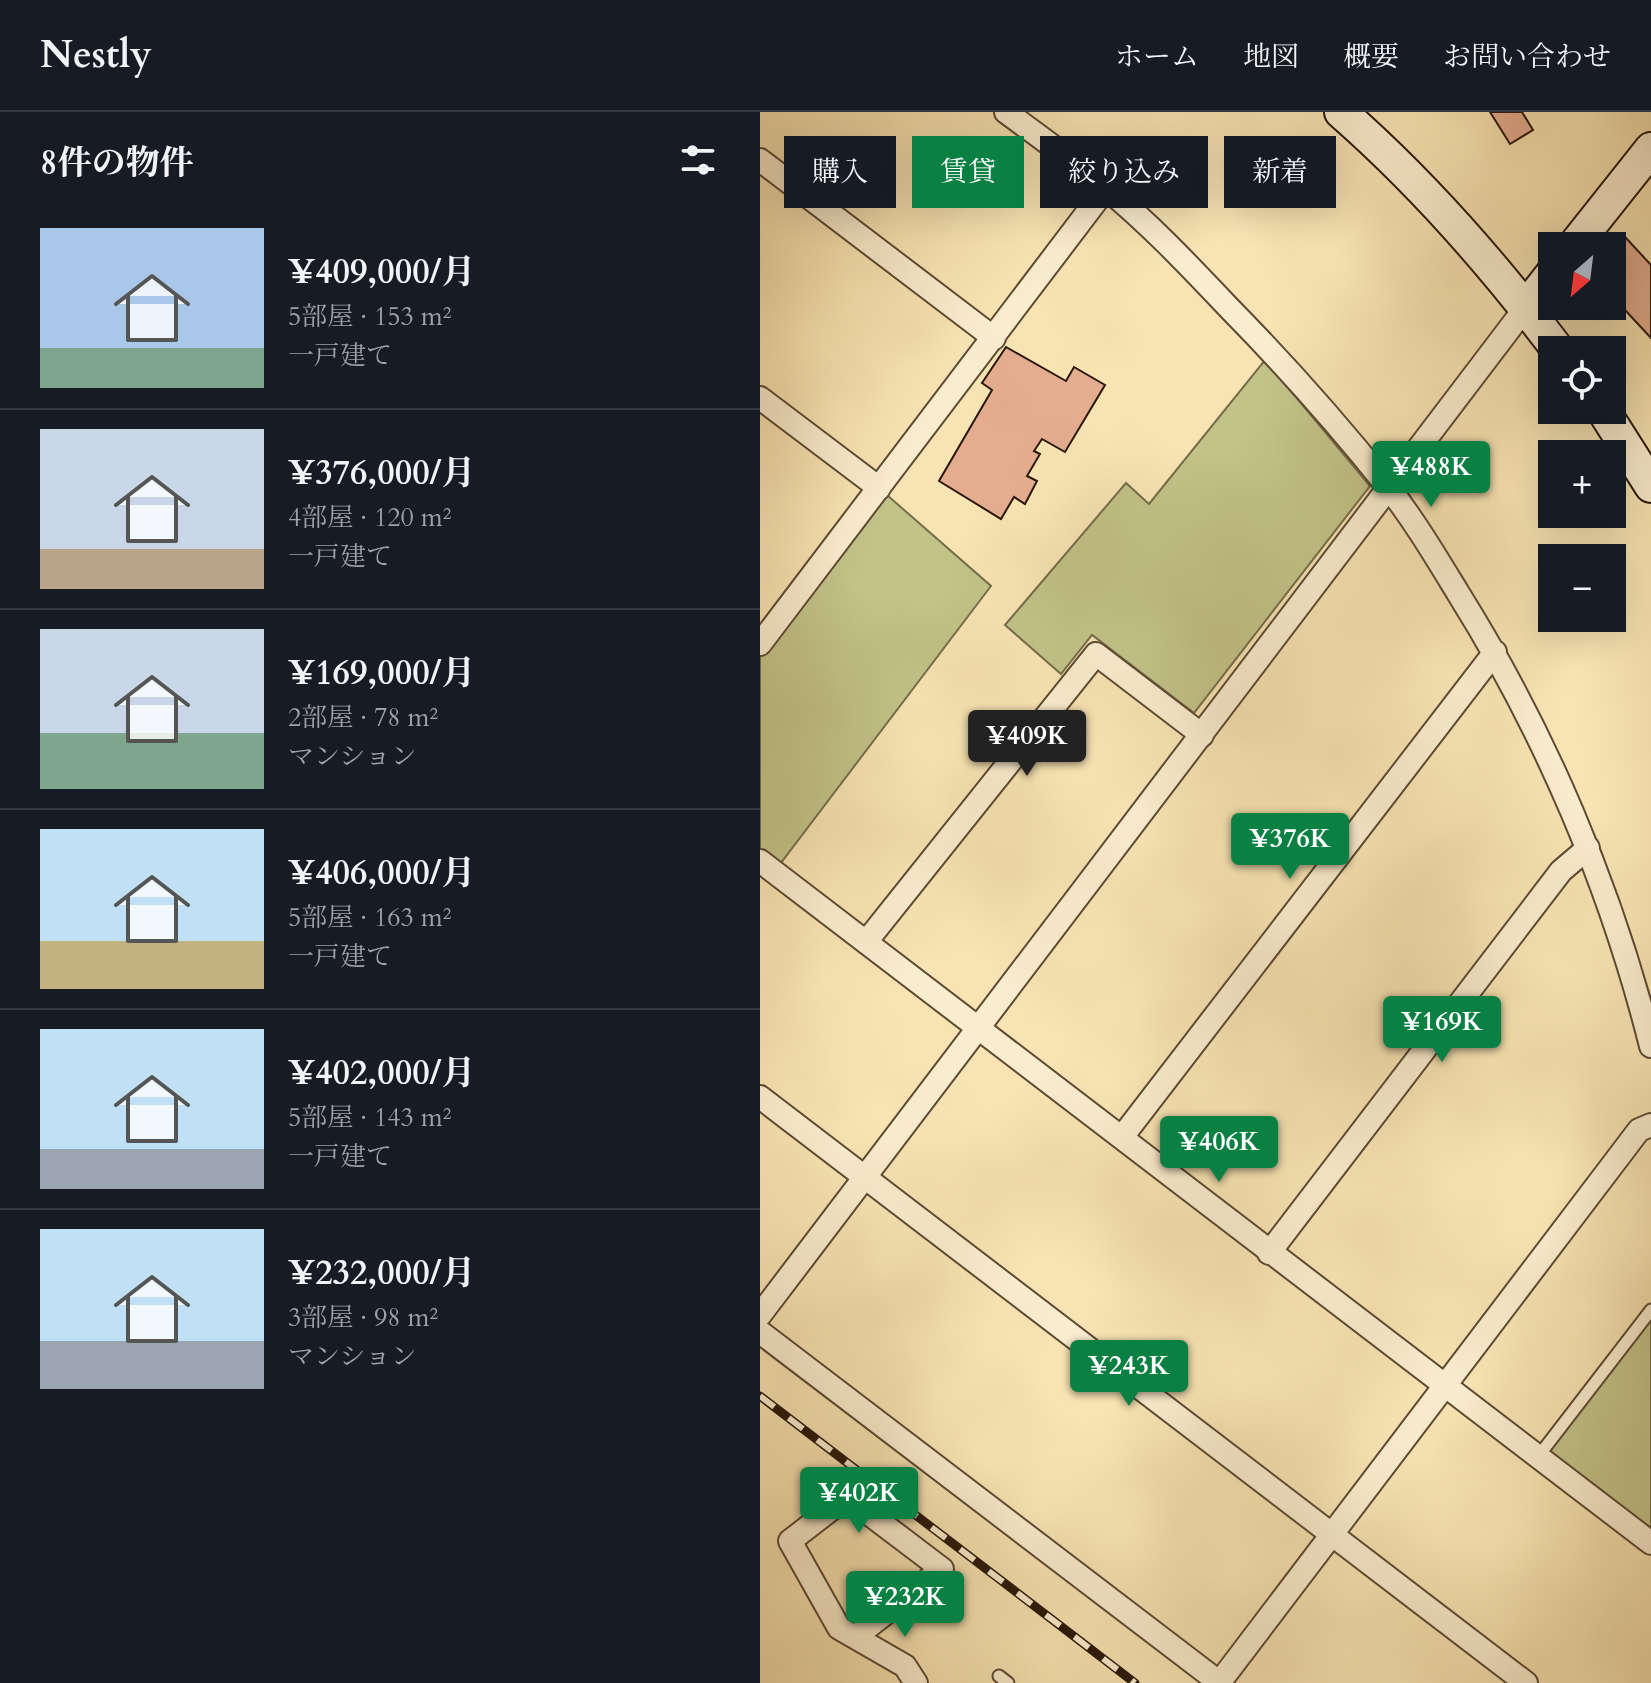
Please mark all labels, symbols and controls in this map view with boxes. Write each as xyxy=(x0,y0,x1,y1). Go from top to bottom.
text: Nestly xyxy=(40,29,152,81)
text: ホーム xyxy=(1115,38,1199,76)
text: 地図 xyxy=(1243,38,1299,76)
text: 概要 xyxy=(1343,38,1399,76)
text: お問い合わせ xyxy=(1443,38,1611,76)
chip: 購入 xyxy=(784,136,896,208)
chip: 賃貸 xyxy=(912,136,1024,208)
chip: 絞り込み xyxy=(1040,136,1208,208)
chip: 新着 xyxy=(1224,136,1336,208)
icon: filters xyxy=(676,138,720,182)
text: 8件の物件 xyxy=(40,140,193,186)
north arrow xyxy=(1538,232,1626,320)
map controls xyxy=(1538,232,1626,632)
text: ¥409,000/月 xyxy=(288,249,476,295)
icon: home xyxy=(104,260,200,356)
text: 5部屋 · 153 m² xyxy=(288,299,452,334)
button: locate xyxy=(1538,336,1626,424)
text: 一戸建て xyxy=(288,338,392,373)
button: + xyxy=(1538,440,1626,528)
pin: ¥488K xyxy=(1375,441,1487,509)
text: ¥488K xyxy=(1390,449,1472,484)
text: ¥376,000/月 xyxy=(288,450,476,496)
icon: home xyxy=(104,461,200,557)
text: 4部屋 · 120 m² xyxy=(288,500,452,535)
text: 一戸建て xyxy=(288,539,392,574)
button: − xyxy=(1538,544,1626,632)
text: ¥169,000/月 xyxy=(288,650,476,696)
icon: home xyxy=(104,661,200,757)
text: 2部屋 · 78 m² xyxy=(288,700,438,735)
pin: ¥409K xyxy=(971,710,1083,778)
text: ¥409K xyxy=(986,718,1068,753)
text: マンション xyxy=(288,739,417,774)
pin: ¥376K xyxy=(1234,813,1346,881)
text: ¥376K xyxy=(1249,821,1331,856)
text: ¥406,000/月 xyxy=(288,850,476,896)
icon: home xyxy=(104,861,200,957)
text: 5部屋 · 163 m² xyxy=(288,900,452,935)
text: 一戸建て xyxy=(288,939,392,974)
pin: ¥169K xyxy=(1386,996,1498,1064)
text: ¥169K xyxy=(1401,1004,1483,1039)
text: ¥402,000/月 xyxy=(288,1050,476,1096)
icon: home xyxy=(104,1061,200,1157)
text: 5部屋 · 143 m² xyxy=(288,1100,452,1135)
pin: ¥406K xyxy=(1163,1116,1275,1184)
text: ¥406K xyxy=(1178,1124,1260,1159)
text: 一戸建て xyxy=(288,1139,392,1174)
text: ¥232,000/月 xyxy=(288,1250,476,1296)
icon: home xyxy=(104,1261,200,1357)
text: 3部屋 · 98 m² xyxy=(288,1300,438,1335)
text: マンション xyxy=(288,1339,417,1374)
pin: ¥243K xyxy=(1073,1340,1185,1408)
text: ¥243K xyxy=(1088,1348,1170,1383)
pin: ¥402K xyxy=(803,1467,915,1535)
text: ¥402K xyxy=(818,1475,900,1510)
pin: ¥232K xyxy=(849,1571,961,1639)
text: ¥232K xyxy=(864,1579,946,1614)

